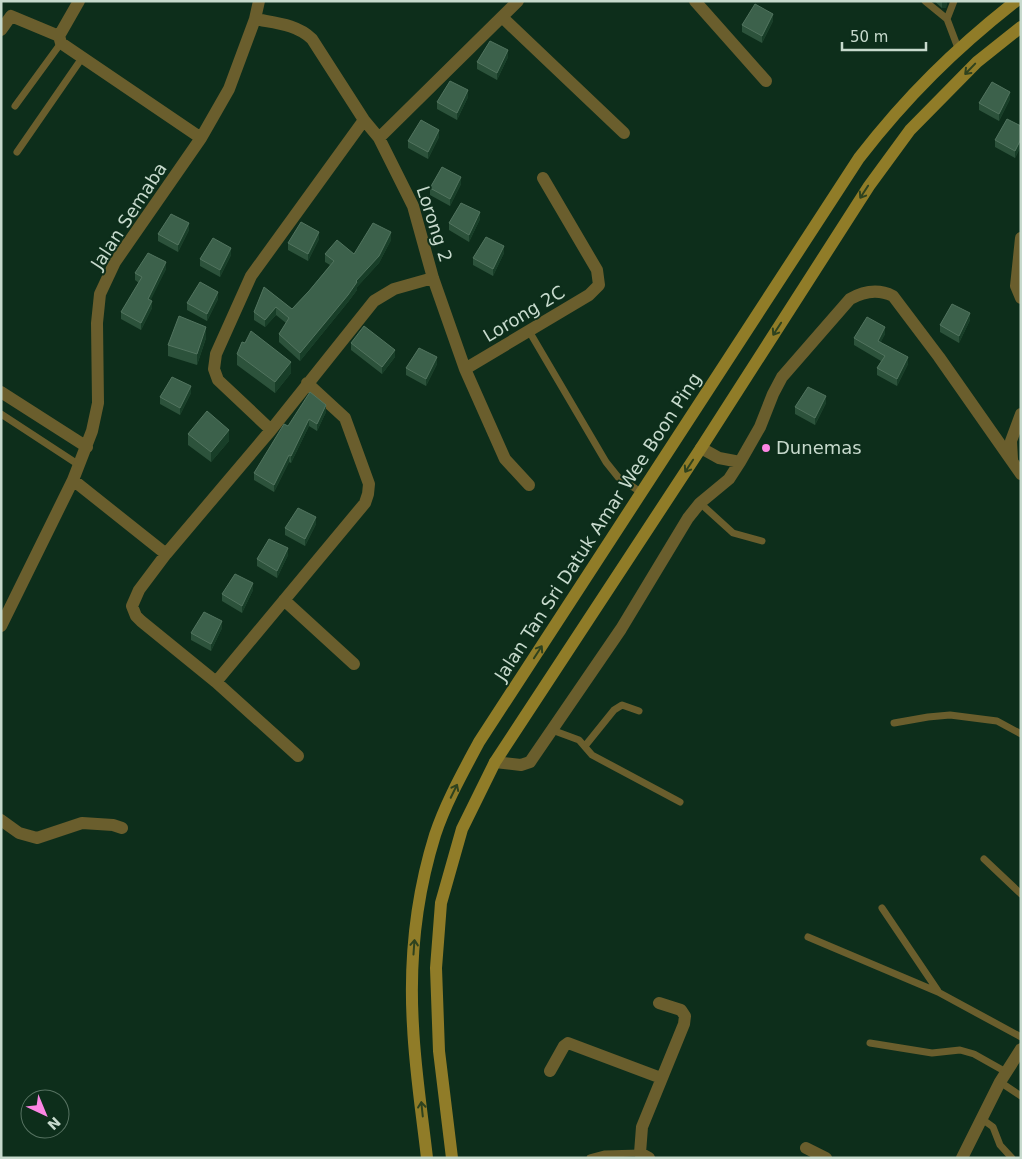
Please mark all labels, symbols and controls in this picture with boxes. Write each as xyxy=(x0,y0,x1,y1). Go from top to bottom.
scale bar xyxy=(842,20,926,52)
text: 50 m xyxy=(850,28,888,46)
one-way arrow xyxy=(964,63,976,75)
street label: Jalan Semaba xyxy=(86,158,171,274)
street label: Lorong 2 xyxy=(412,183,457,265)
one-way arrow xyxy=(859,185,869,199)
street label: Lorong 2C xyxy=(479,281,568,346)
one-way arrow xyxy=(772,322,782,336)
street label: Jalan Tan Sri Datuk Amar Wee Boon Ping xyxy=(489,369,705,686)
place label: Dunemas xyxy=(776,437,862,458)
marker: Dunemas xyxy=(760,442,772,454)
one-way arrow xyxy=(684,459,694,473)
one-way arrow xyxy=(533,646,543,660)
one-way arrow xyxy=(449,784,459,799)
one-way arrow xyxy=(409,940,418,956)
north arrow xyxy=(20,1089,70,1139)
one-way arrow xyxy=(417,1102,427,1118)
text: N xyxy=(44,1114,64,1133)

